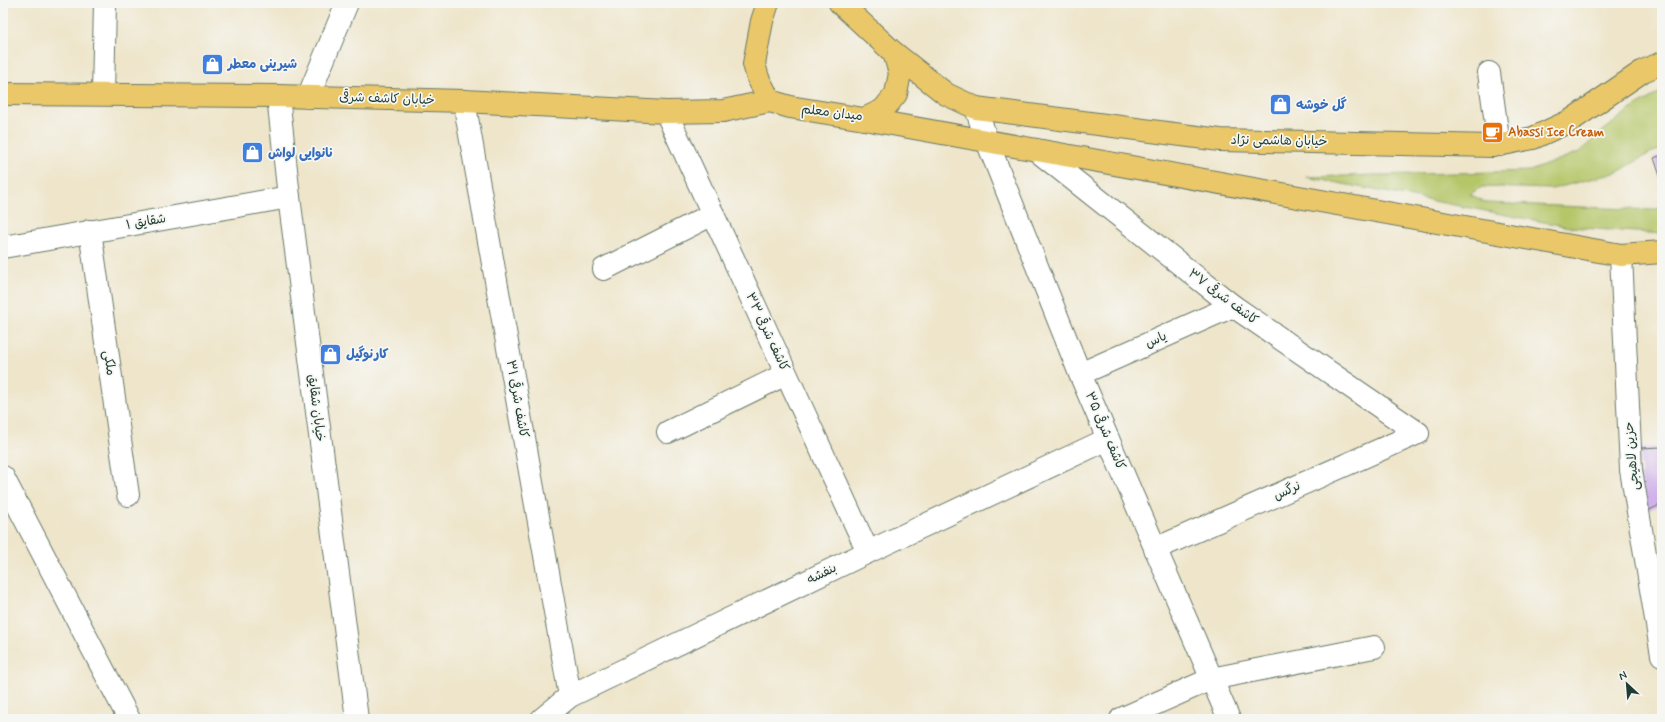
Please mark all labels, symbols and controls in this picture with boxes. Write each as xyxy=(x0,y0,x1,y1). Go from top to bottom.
shop icon: شیرینی معطر xyxy=(199,51,225,77)
place label: شیرینی معطر xyxy=(226,56,297,73)
street label: خیابان کاشف شرقی xyxy=(339,88,435,109)
shop icon: گل خوشه xyxy=(1268,92,1294,118)
place label: گل خوشه xyxy=(1296,96,1347,114)
street label: میدان معلم xyxy=(800,101,864,126)
cafe icon: Abassi Ice Cream xyxy=(1479,119,1505,145)
place label: Abassi Ice Cream xyxy=(1508,124,1604,141)
street label: خیابان هاشمی نژاد xyxy=(1230,132,1328,150)
shop icon: نانوایی لواش xyxy=(240,140,266,166)
place label: نانوایی لواش xyxy=(268,145,334,162)
street label: شقایق ۱ xyxy=(125,210,167,234)
street label: کاشف شرقی ۳۷ xyxy=(1185,264,1262,329)
street label: کاشف شرقی ۳۳ xyxy=(741,290,794,374)
street label: یاس xyxy=(1143,328,1169,352)
shop icon: کارنوگیل xyxy=(318,341,344,367)
place label: کارنوگیل xyxy=(346,345,389,363)
street label: ملکی xyxy=(99,349,119,377)
street label: کاشف شرقی ۳۱ xyxy=(502,358,533,440)
street label: خیابان شقایق xyxy=(303,373,329,443)
street label: کاشف شرقی ۳۵ xyxy=(1081,389,1130,473)
street label: حزین لاهیجی xyxy=(1621,421,1643,491)
street label: نرگس xyxy=(1271,478,1303,504)
street label: بنفشه xyxy=(804,560,840,588)
north arrow xyxy=(1607,664,1647,704)
text: N xyxy=(1617,668,1629,684)

